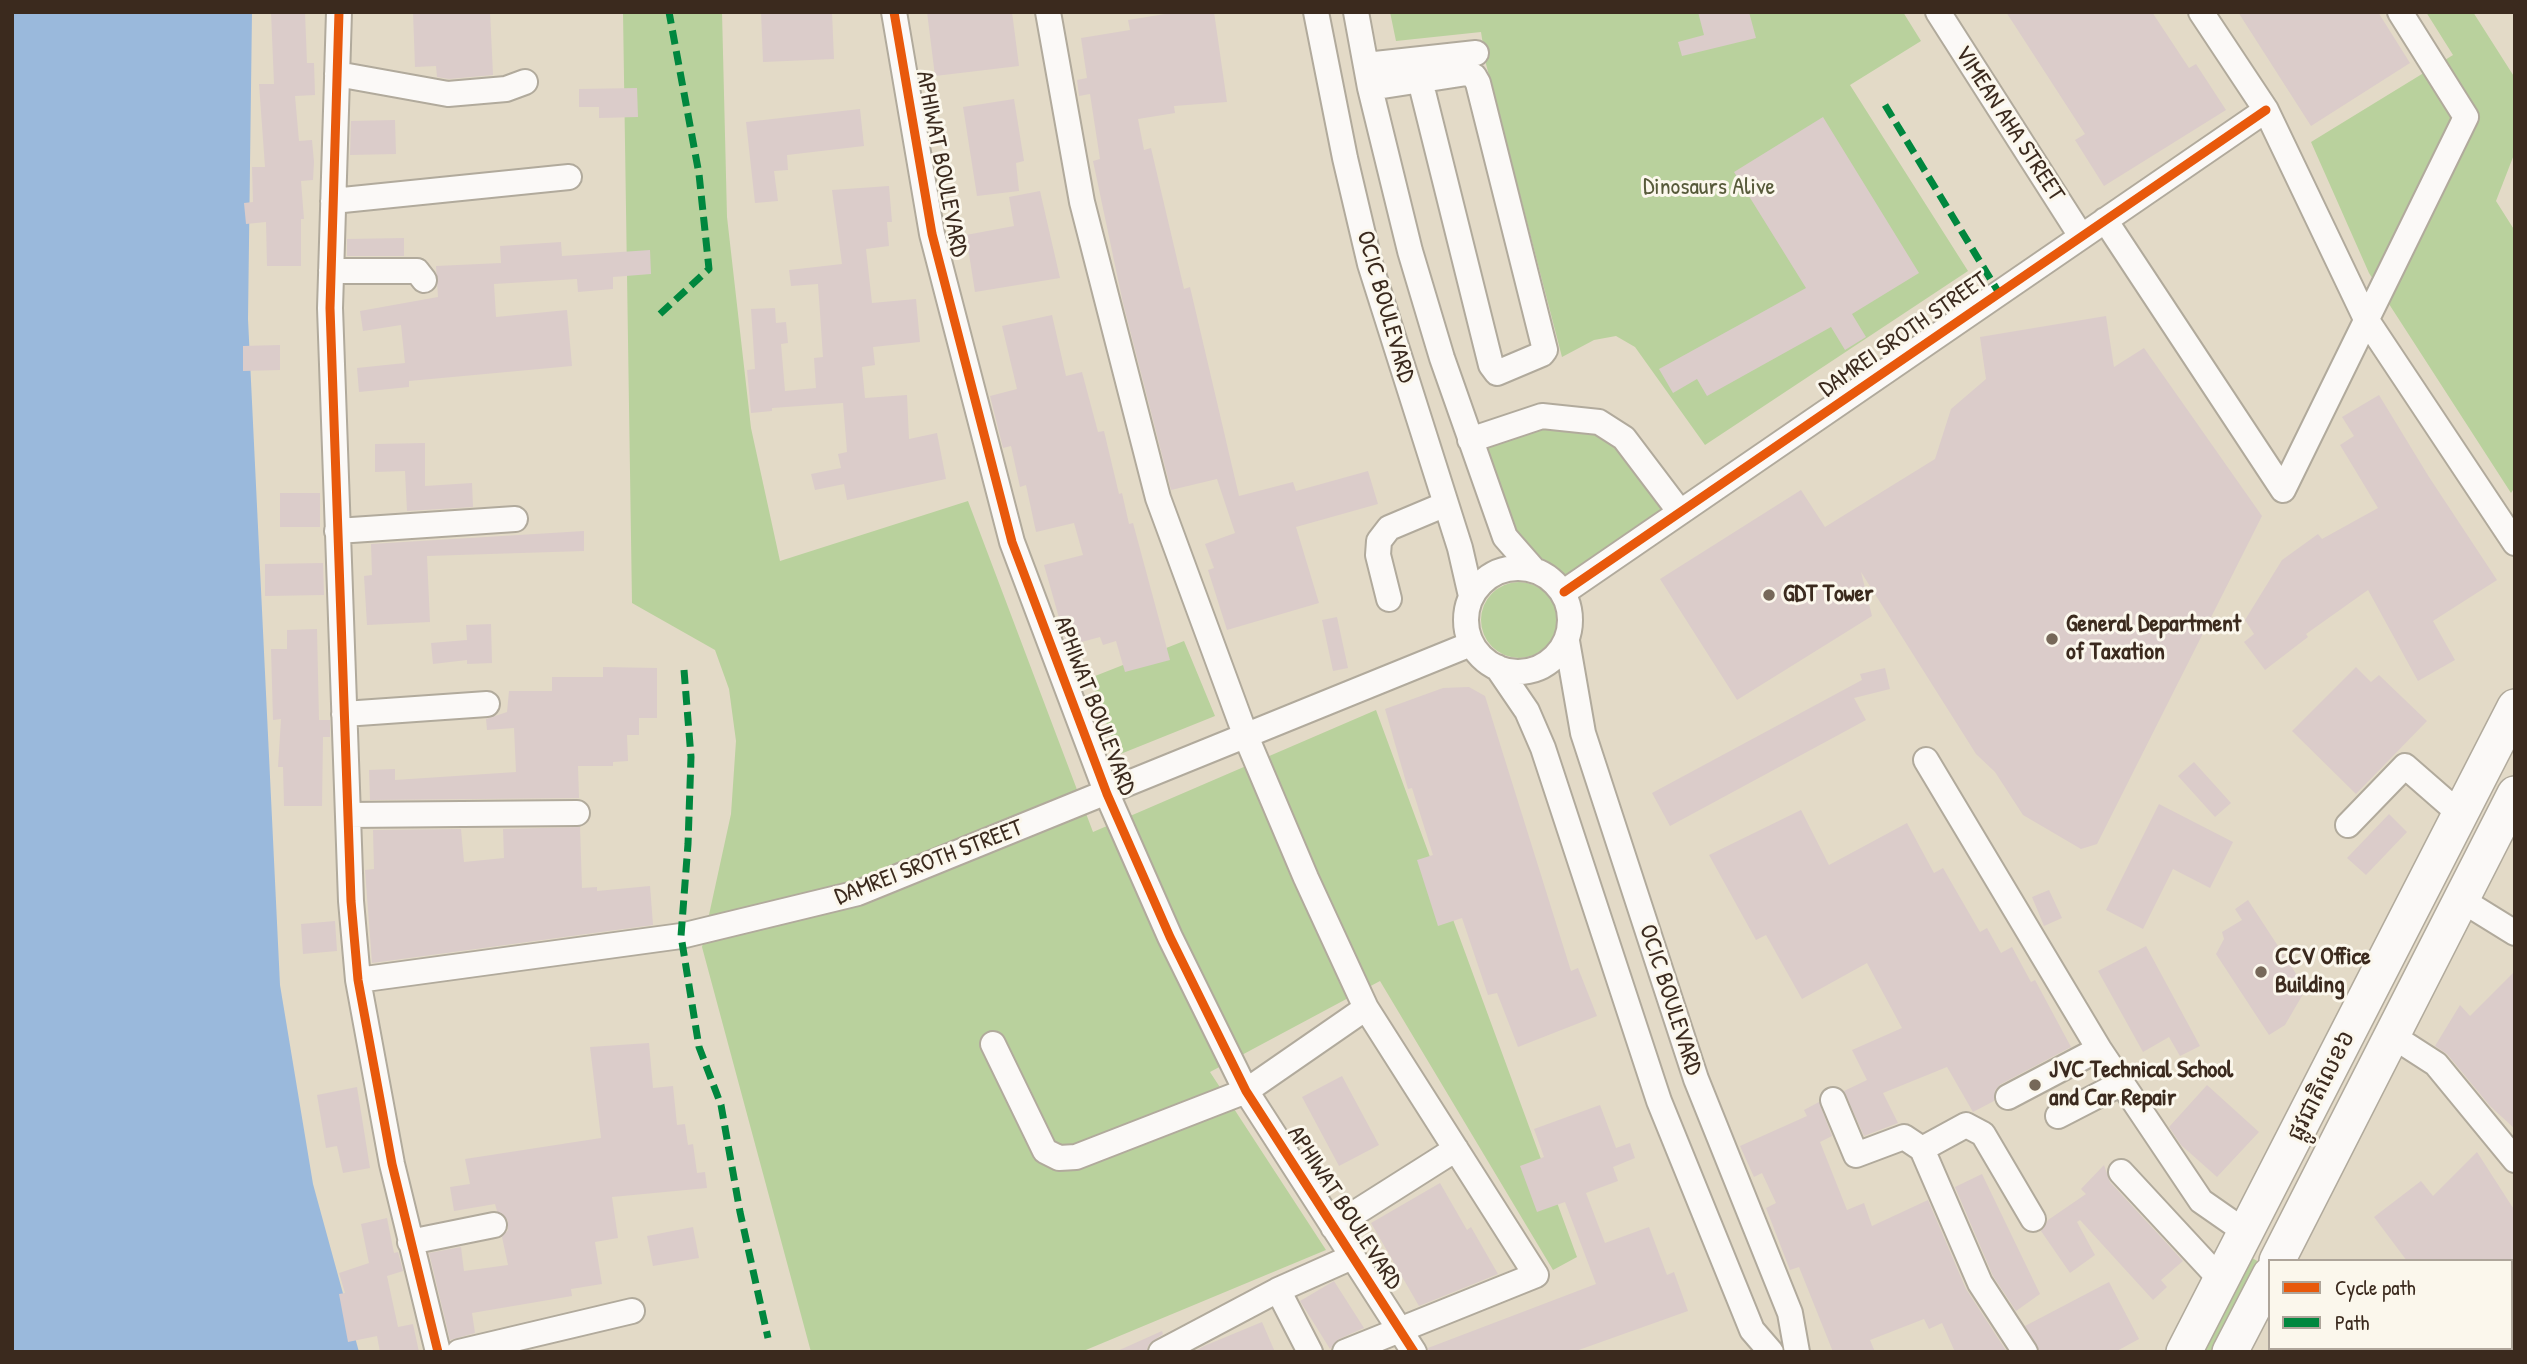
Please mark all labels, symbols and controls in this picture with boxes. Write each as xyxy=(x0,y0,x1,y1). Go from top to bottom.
street label: VIMEAN AHA STREET xyxy=(1948,41,2070,207)
street label: APHIWAT BOULEVARD xyxy=(909,68,973,260)
park label: Dinosaurs Alive xyxy=(1643,174,1775,202)
street label: OCIC BOULEVARD xyxy=(1350,228,1420,386)
street label: DAMREI SROTH STREET xyxy=(1814,266,1994,404)
place label: GDT Tower xyxy=(1783,581,1873,609)
marker: GDT Tower xyxy=(1761,587,1777,603)
place label: General Department of Taxation xyxy=(2066,611,2241,667)
street label: APHIWAT BOULEVARD xyxy=(1047,613,1141,799)
marker: General Department of Taxation xyxy=(2044,631,2060,647)
street label: DAMREI SROTH STREET xyxy=(831,814,1027,912)
street label: OCIC BOULEVARD xyxy=(1632,921,1708,1079)
place label: CCV Office Building xyxy=(2275,944,2370,1000)
marker: CCV Office Building xyxy=(2253,964,2269,980)
street label: ផ្លូវជាតិលេខ៦ xyxy=(2282,1026,2362,1146)
place label: JVC Technical School and Car Repair xyxy=(2049,1057,2233,1113)
marker: JVC Technical School and Car Repair xyxy=(2027,1077,2043,1093)
street label: APHIWAT BOULEVARD xyxy=(1280,1121,1408,1295)
legend xyxy=(2268,1259,2513,1350)
text: Cycle path xyxy=(2335,1273,2416,1302)
text: Path xyxy=(2335,1308,2369,1337)

